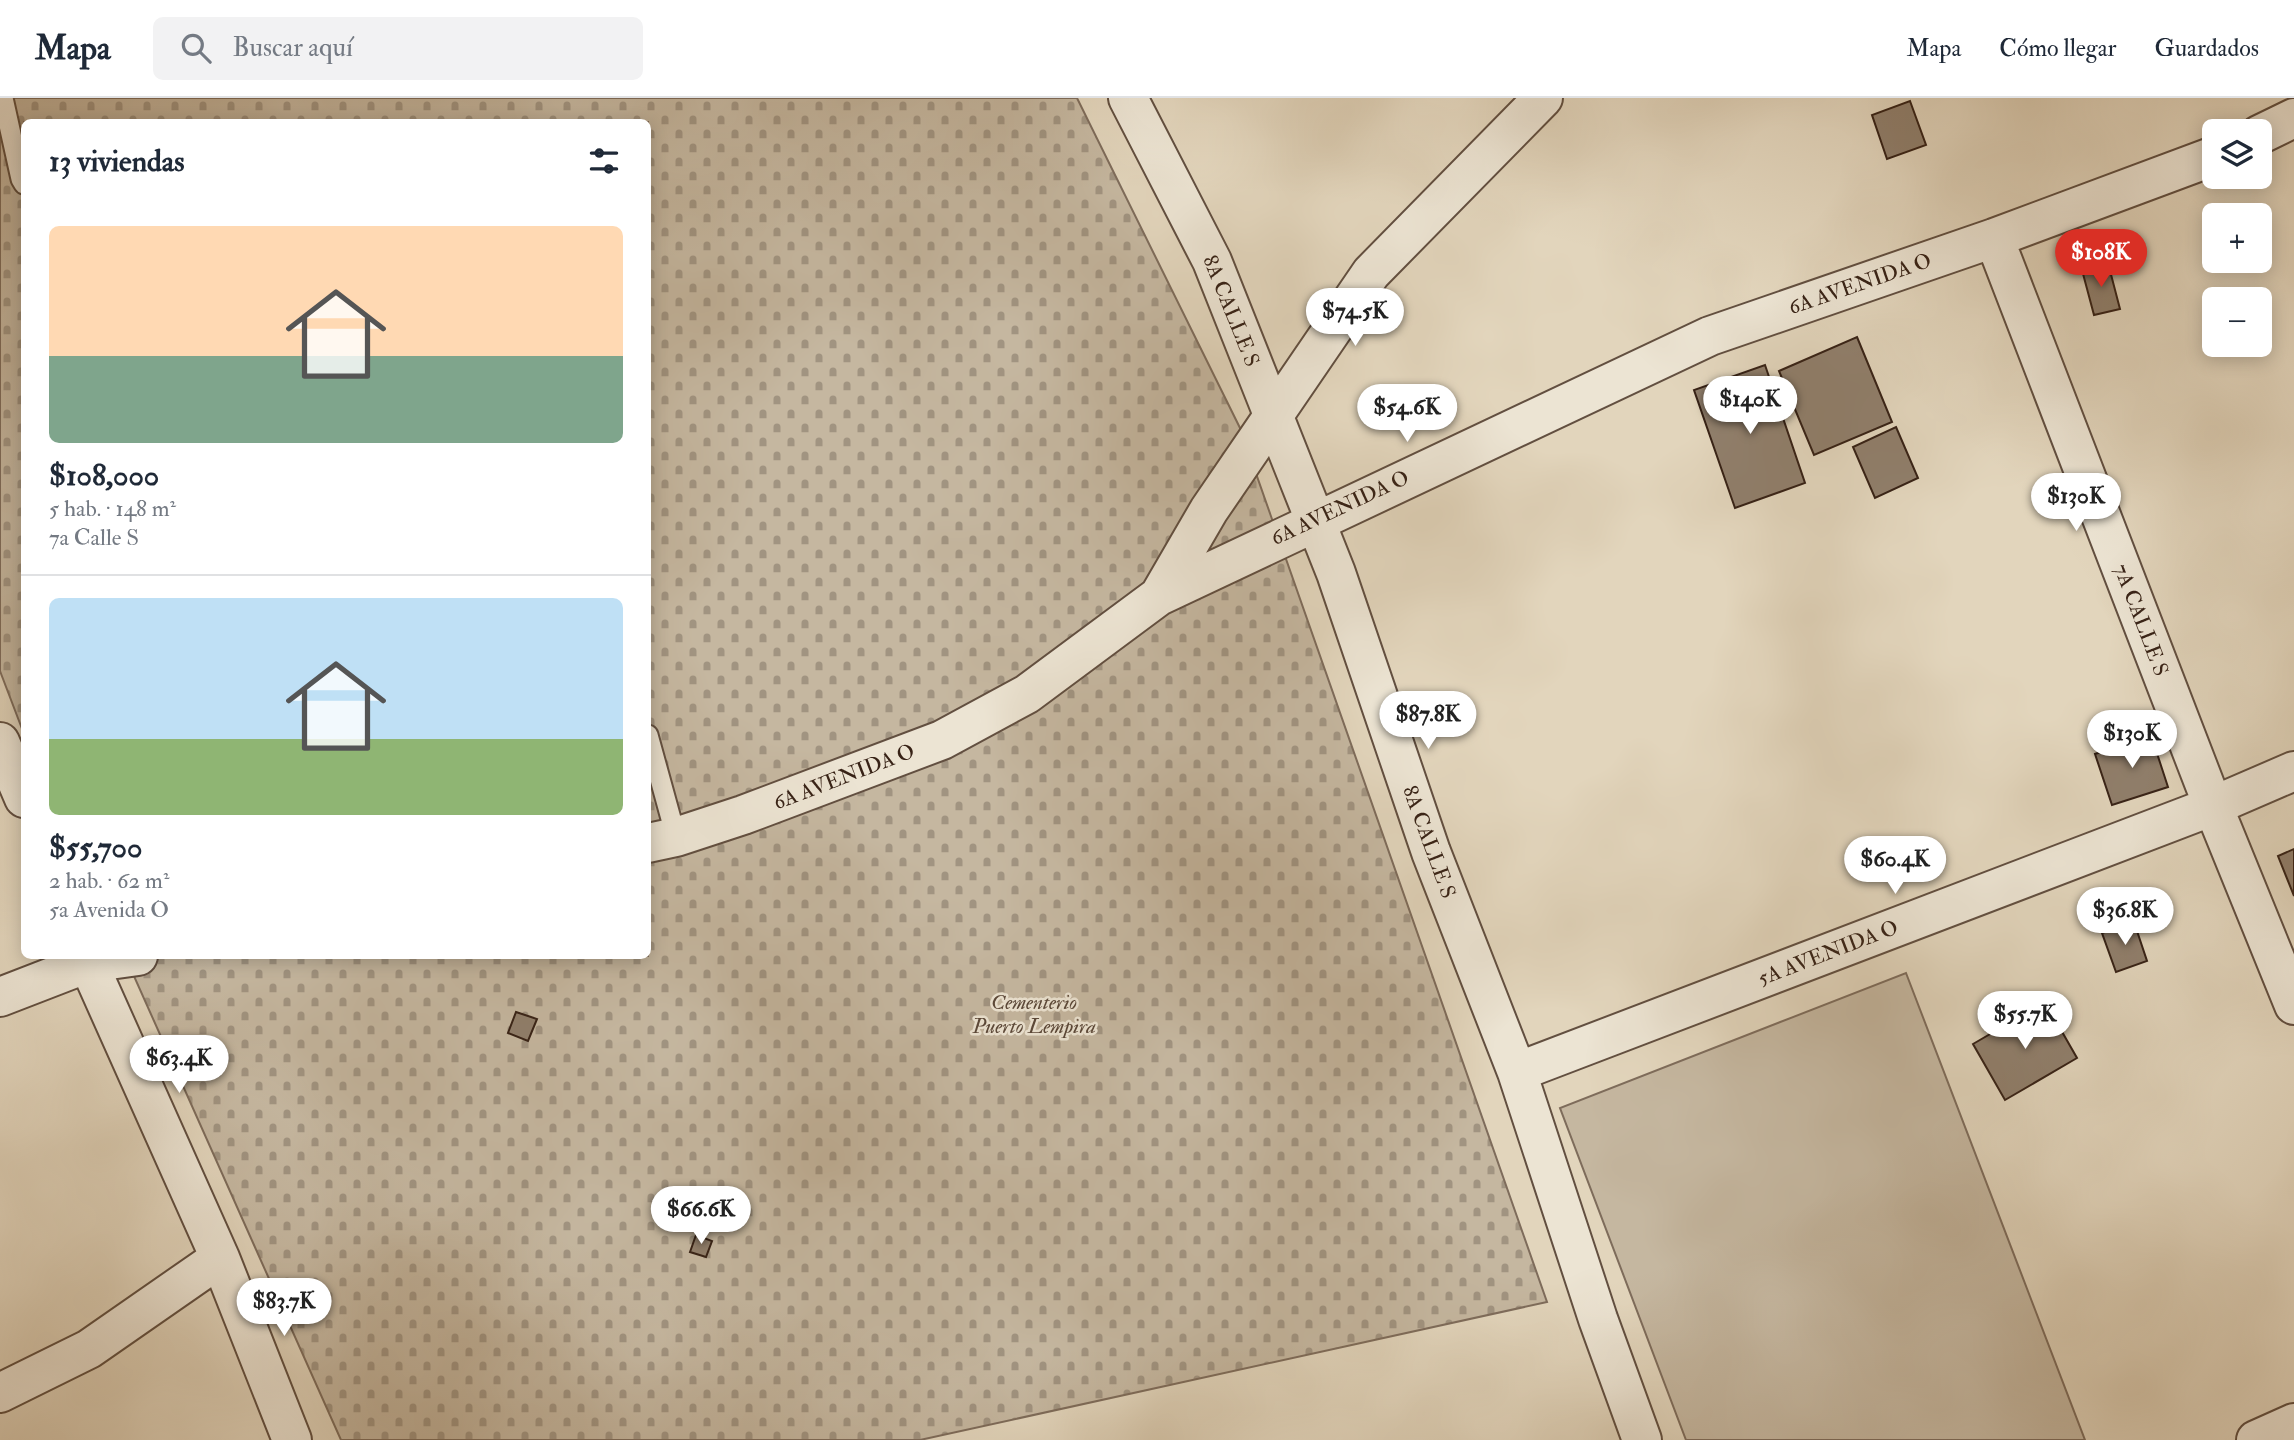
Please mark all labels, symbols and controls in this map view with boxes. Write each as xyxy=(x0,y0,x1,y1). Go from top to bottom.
search box xyxy=(153,17,643,80)
text: Mapa xyxy=(35,28,111,69)
icon: search xyxy=(177,29,215,67)
text: Buscar aquí xyxy=(233,32,353,64)
text: Mapa xyxy=(1906,33,1961,64)
text: Cómo llegar xyxy=(1999,33,2116,64)
text: Guardados xyxy=(2154,33,2259,64)
map controls xyxy=(2202,119,2272,357)
button: layers xyxy=(2202,119,2272,189)
icon: filters xyxy=(585,142,623,180)
text: 13 viviendas xyxy=(49,143,184,180)
button: + xyxy=(2202,203,2272,273)
pin: $108K xyxy=(2052,230,2150,289)
text: $108K xyxy=(2071,237,2131,266)
street label: 6A AVENIDA O xyxy=(1785,247,1935,321)
street label: 8A CALLE S xyxy=(1196,251,1266,371)
icon: home xyxy=(273,271,399,397)
button: − xyxy=(2202,287,2272,357)
pin: $74.5K xyxy=(1298,288,1412,348)
text: $74.5K xyxy=(1322,296,1388,325)
pin: $140K xyxy=(1701,376,1799,436)
pin: $54.6K xyxy=(1350,384,1464,444)
text: $140K xyxy=(1719,384,1781,413)
text: $54.6K xyxy=(1373,392,1441,421)
text: $108,000 xyxy=(49,457,159,494)
street label: 6A AVENIDA O xyxy=(1267,464,1413,552)
pin: $130K xyxy=(2027,474,2125,533)
text: $130K xyxy=(2047,481,2105,510)
text: 5 hab. · 148 m² xyxy=(49,494,176,523)
text: 7a Calle S xyxy=(49,523,139,552)
street label: 7A CALLE S xyxy=(2107,560,2175,680)
icon: home xyxy=(273,643,399,769)
pin: $87.8K xyxy=(1371,692,1485,751)
text: $87.8K xyxy=(1395,699,1461,728)
pin: $130K xyxy=(2083,710,2181,770)
text: $130K xyxy=(2103,718,2161,747)
street label: 6A AVENIDA O xyxy=(769,738,919,816)
street label: 8A CALLE S xyxy=(1396,782,1462,902)
text: $55,700 xyxy=(49,829,142,866)
pin: $60.4K xyxy=(1838,836,1952,896)
text: $60.4K xyxy=(1860,844,1930,873)
text: 2 hab. · 62 m² xyxy=(49,866,169,895)
pin: $36.8K xyxy=(2068,888,2182,947)
text: 5a Avenida O xyxy=(49,895,169,924)
text: $36.8K xyxy=(2093,895,2157,924)
street label: 5A AVENIDA O xyxy=(1754,914,1902,992)
park label: Cementerio Puerto Lempira xyxy=(971,989,1096,1040)
pin: $55.7K xyxy=(1968,992,2082,1051)
text: $55.7K xyxy=(1993,999,2057,1028)
pin: $63.4K xyxy=(122,1035,236,1095)
text: $63.4K xyxy=(146,1043,212,1072)
pin: $66.6K xyxy=(644,1186,758,1246)
text: $66.6K xyxy=(667,1194,735,1223)
pin: $83.7K xyxy=(227,1278,341,1338)
text: $83.7K xyxy=(253,1286,315,1315)

